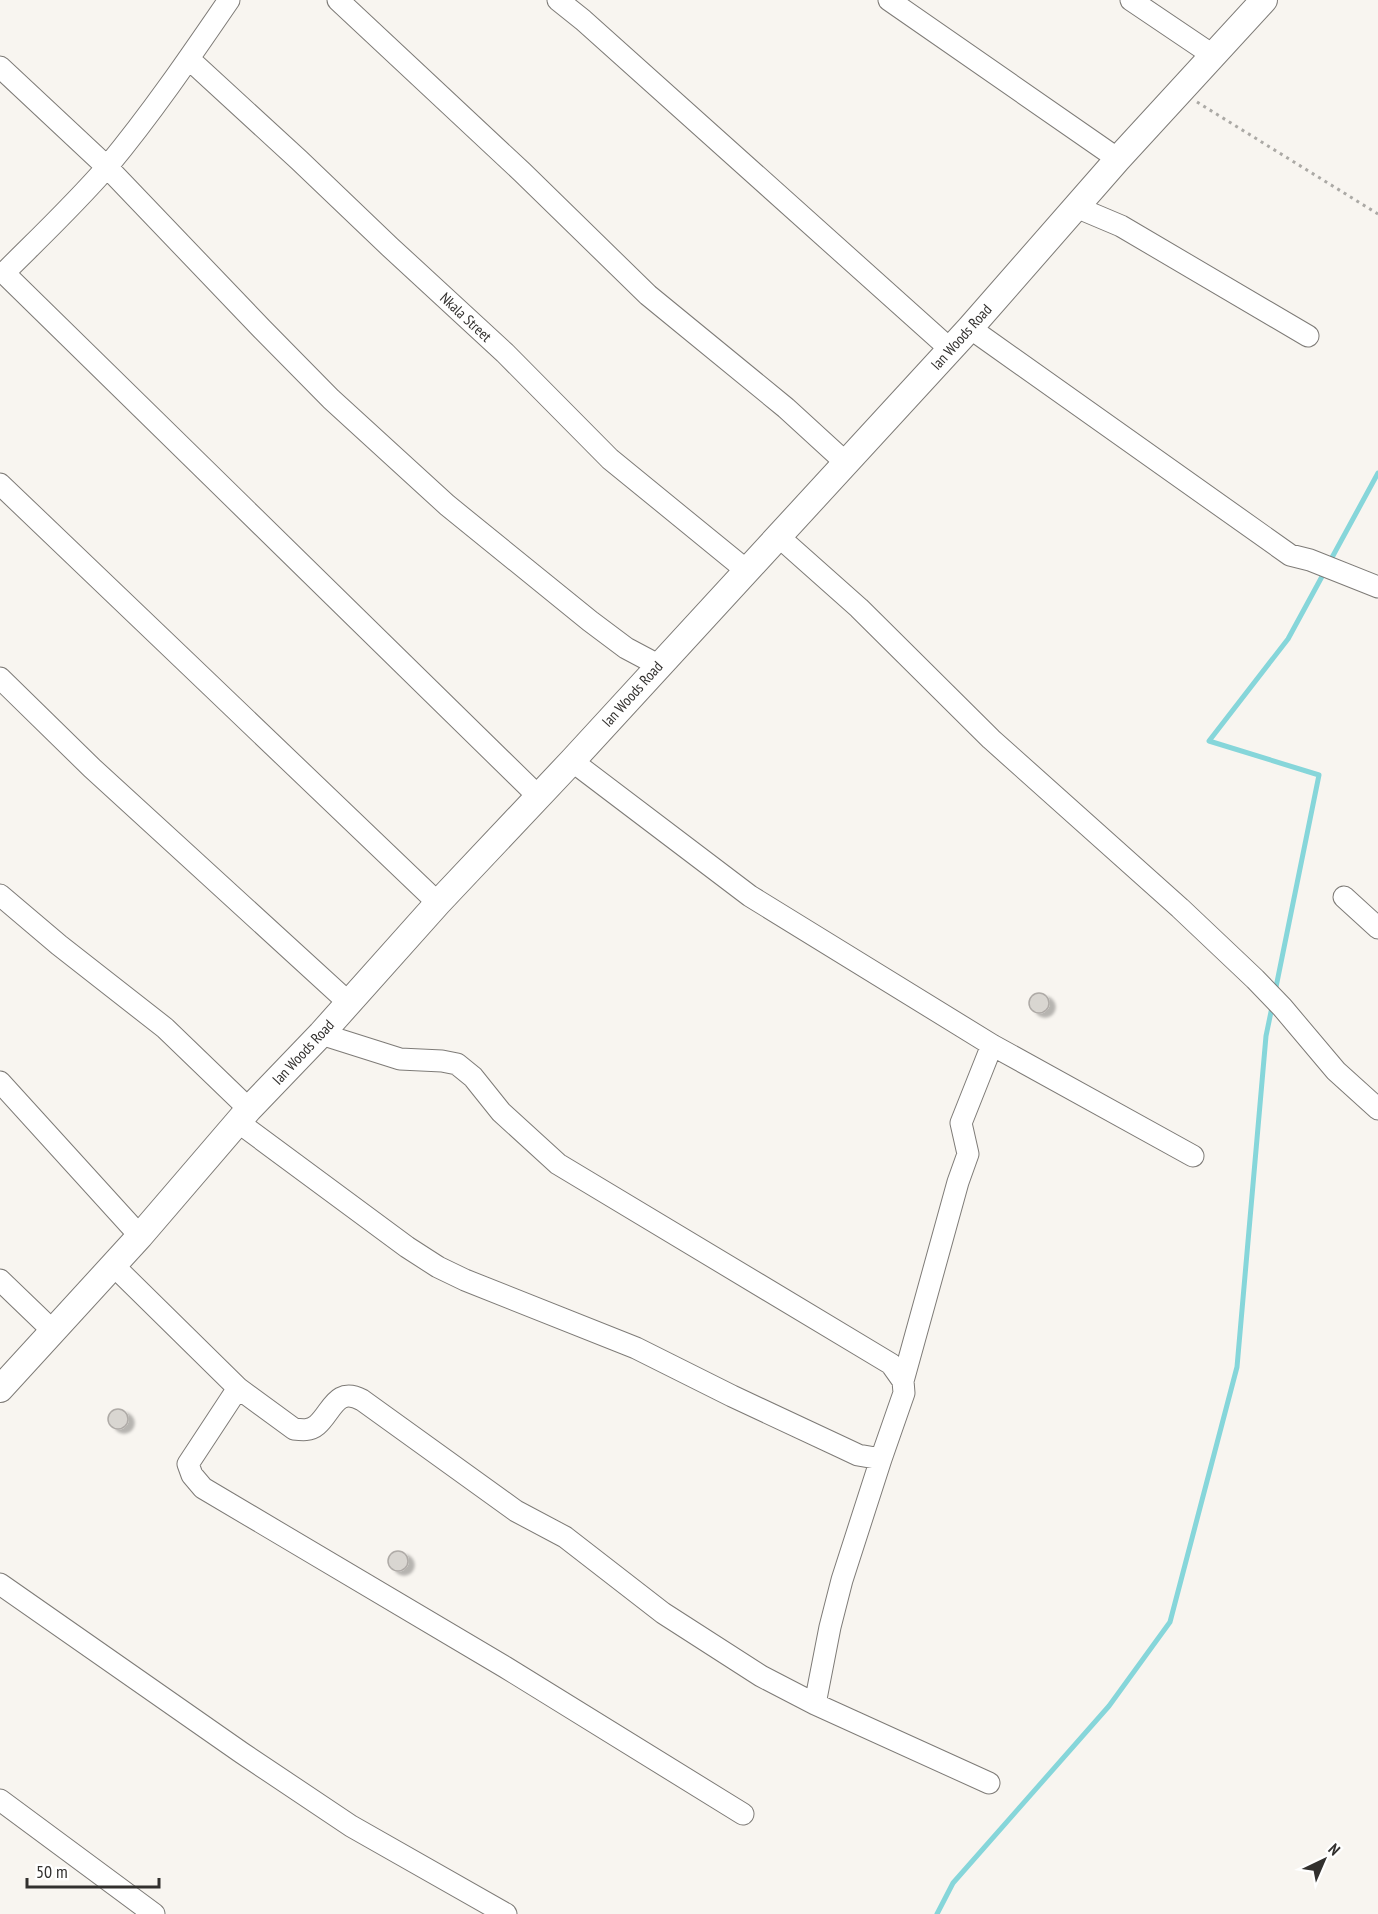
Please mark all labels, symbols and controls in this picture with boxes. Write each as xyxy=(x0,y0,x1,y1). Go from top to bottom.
street label: Nkala Street xyxy=(436,288,496,346)
street label: Ian Woods Road xyxy=(927,300,995,374)
street label: Ian Woods Road xyxy=(598,657,666,731)
street label: Ian Woods Road xyxy=(268,1016,338,1088)
north arrow xyxy=(1294,1830,1354,1890)
text: N xyxy=(1324,1839,1344,1859)
scale bar xyxy=(27,1851,159,1889)
text: 50 m xyxy=(36,1860,68,1883)

